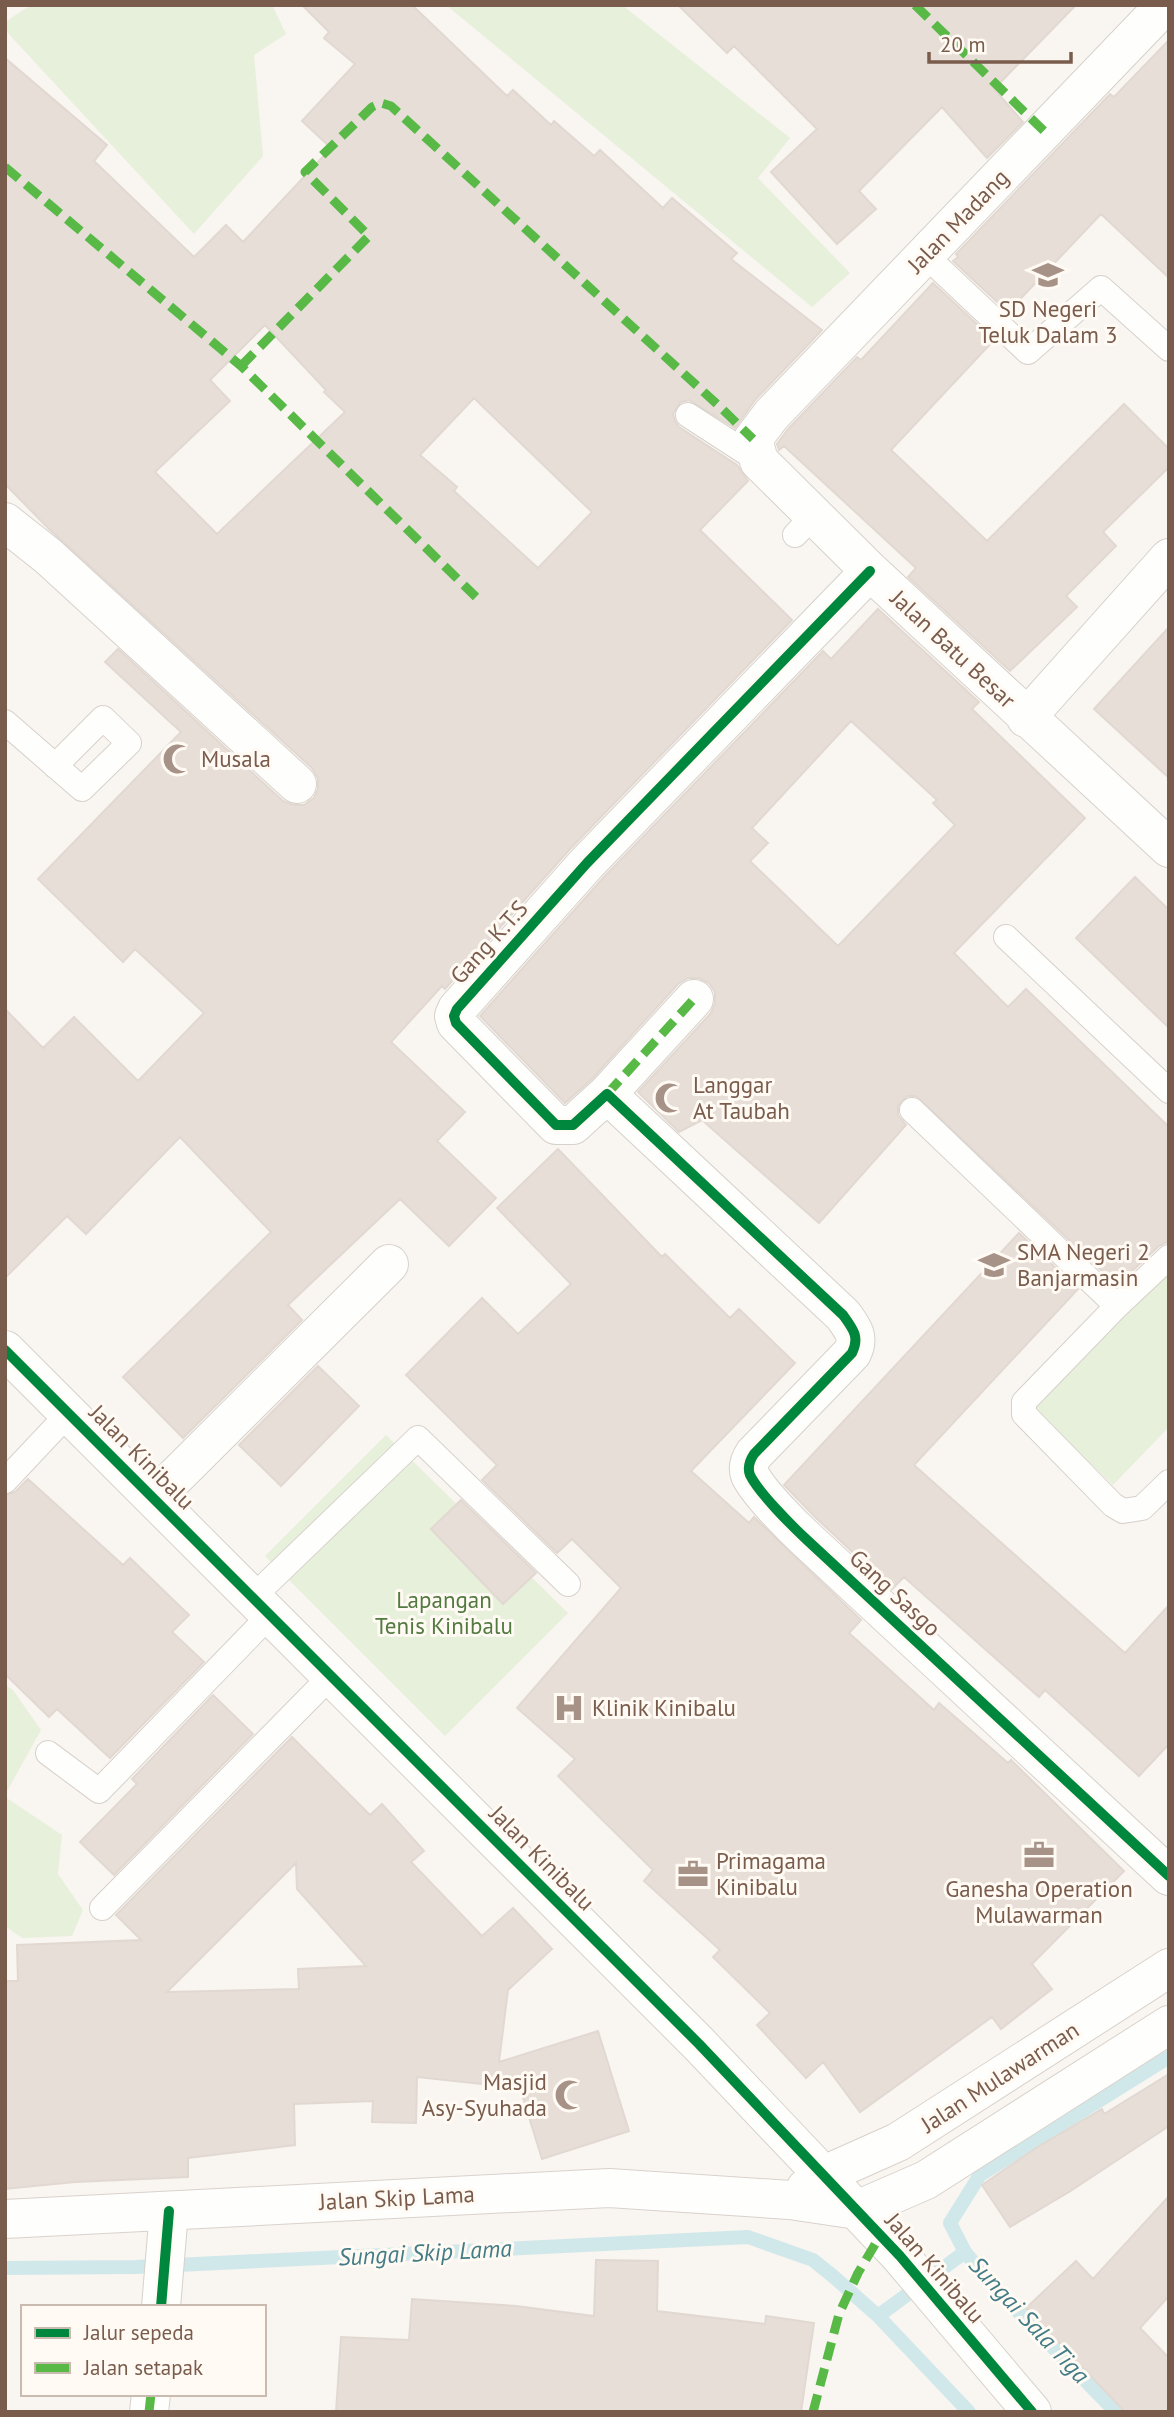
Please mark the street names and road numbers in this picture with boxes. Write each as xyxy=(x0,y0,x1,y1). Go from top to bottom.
street label: Jalan Madang xyxy=(900,163,1014,279)
street label: Jalan Batu Besar xyxy=(884,583,1022,714)
street label: Gang K.T.S xyxy=(444,894,534,989)
street label: Jalan Kinibalu xyxy=(83,1397,201,1515)
street label: Gang Sasgo xyxy=(844,1543,947,1642)
street label: Jalan Kinibalu xyxy=(483,1798,601,1916)
street label: Jalan Mulawarman xyxy=(914,2015,1084,2139)
street label: Jalan Skip Lama xyxy=(317,2179,476,2216)
street label: Jalan Kinibalu xyxy=(879,2206,991,2329)

